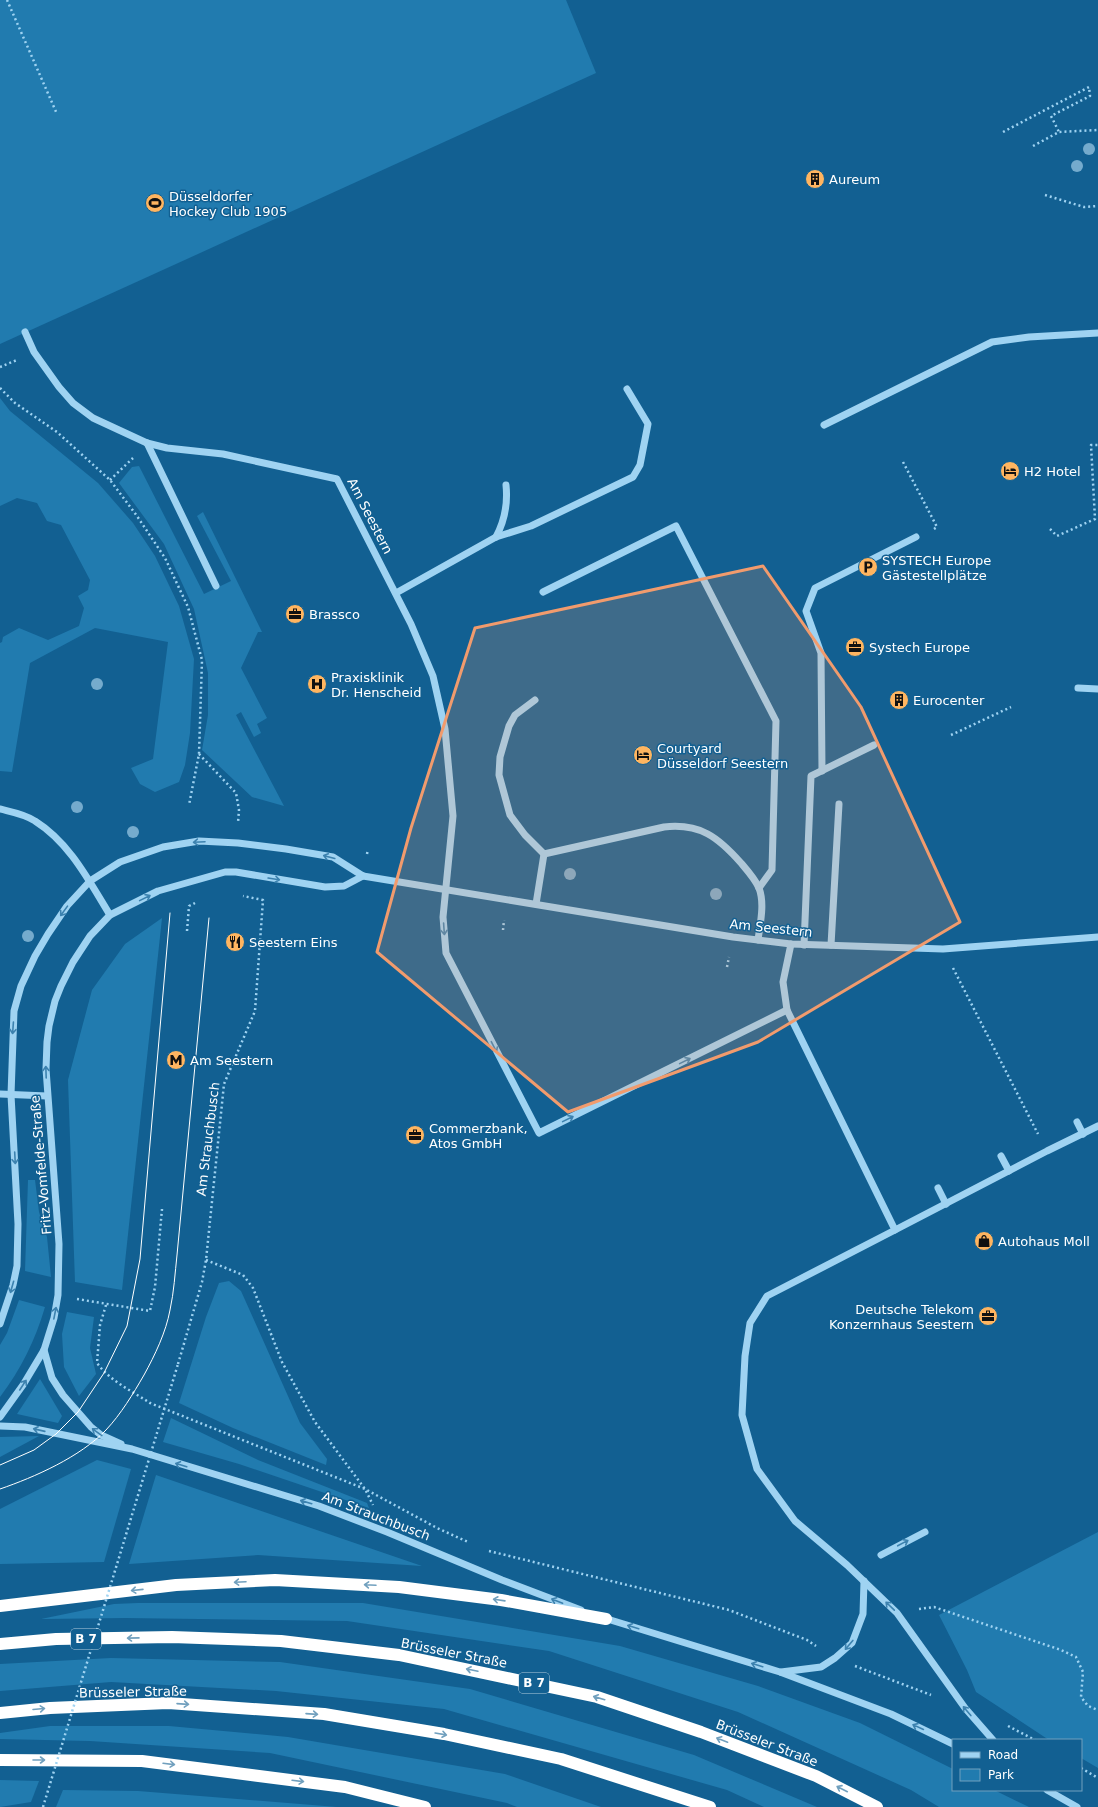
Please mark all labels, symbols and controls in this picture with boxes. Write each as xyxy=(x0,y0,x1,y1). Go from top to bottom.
building icon: Aureum xyxy=(804,168,826,190)
place label: Aureum xyxy=(829,172,880,187)
place label: Düsseldorfer Hockey Club 1905 xyxy=(169,189,287,219)
sports icon: Düsseldorfer Hockey Club 1905 xyxy=(144,192,166,214)
hotel icon: H2 Hotel xyxy=(999,460,1021,482)
place label: H2 Hotel xyxy=(1024,464,1081,479)
street label: Am Seestern xyxy=(344,476,396,556)
place label: SYSTECH Europe Gästestellplätze xyxy=(882,553,991,583)
parking icon: SYSTECH Europe Gästestellplätze xyxy=(857,556,879,578)
office icon: Brassco xyxy=(284,603,306,625)
place label: Brassco xyxy=(309,607,360,622)
office icon: Systech Europe xyxy=(844,636,866,658)
place label: Systech Europe xyxy=(869,640,970,655)
place label: Praxisklinik Dr. Henscheid xyxy=(331,670,421,700)
hospital icon: Praxisklinik Dr. Henscheid xyxy=(306,673,328,695)
building icon: Eurocenter xyxy=(888,689,910,711)
place label: Eurocenter xyxy=(913,693,985,708)
place label: Courtyard Düsseldorf Seestern xyxy=(657,741,788,771)
hotel icon: Courtyard Düsseldorf Seestern xyxy=(632,744,654,766)
one-way arrow xyxy=(193,838,206,846)
one-way arrow xyxy=(323,853,336,860)
one-way arrow xyxy=(267,875,280,883)
one-way arrow xyxy=(139,894,151,901)
one-way arrow xyxy=(60,905,68,916)
street label: Am Seestern xyxy=(729,916,813,940)
one-way arrow xyxy=(440,922,447,935)
restaurant icon: Seestern Eins xyxy=(224,931,246,953)
place label: Seestern Eins xyxy=(249,935,338,950)
one-way arrow xyxy=(9,1021,17,1034)
one-way arrow xyxy=(491,1041,499,1053)
metro station icon: Am Seestern xyxy=(165,1049,187,1071)
place label: Am Seestern xyxy=(190,1053,273,1068)
one-way arrow xyxy=(679,1057,691,1064)
one-way arrow xyxy=(42,1066,50,1079)
street label: Am Strauchbusch xyxy=(194,1081,222,1197)
street label: Fritz-Vomfelde-Straße xyxy=(27,1095,55,1235)
one-way arrow xyxy=(562,1114,574,1122)
place label: Commerzbank, Atos GmbH xyxy=(429,1121,528,1151)
office icon: Commerzbank, Atos GmbH xyxy=(404,1124,426,1146)
one-way arrow xyxy=(11,1151,18,1164)
shop icon: Autohaus Moll xyxy=(973,1230,995,1252)
place label: Autohaus Moll xyxy=(998,1234,1090,1249)
one-way arrow xyxy=(8,1281,15,1294)
place label: Deutsche Telekom Konzernhaus Seestern xyxy=(829,1302,974,1332)
office icon: Deutsche Telekom Konzernhaus Seestern xyxy=(977,1305,999,1327)
one-way arrow xyxy=(51,1307,59,1320)
one-way arrow xyxy=(19,1380,27,1391)
one-way arrow xyxy=(33,1425,46,1433)
one-way arrow xyxy=(92,1428,103,1436)
one-way arrow xyxy=(175,1461,188,1468)
street label: Am Strauchbusch xyxy=(320,1488,432,1544)
one-way arrow xyxy=(299,1498,312,1505)
one-way arrow xyxy=(897,1539,909,1546)
one-way arrow xyxy=(234,1578,247,1586)
one-way arrow xyxy=(364,1582,377,1589)
one-way arrow xyxy=(131,1586,144,1593)
one-way arrow xyxy=(493,1596,506,1604)
one-way arrow xyxy=(551,1596,563,1604)
one-way arrow xyxy=(885,1602,895,1611)
one-way arrow xyxy=(627,1623,639,1631)
road number: B 7 xyxy=(71,1629,101,1649)
one-way arrow xyxy=(127,1634,140,1641)
street label: Brüsseler Straße xyxy=(400,1635,508,1671)
one-way arrow xyxy=(844,1639,853,1650)
one-way arrow xyxy=(751,1661,764,1668)
one-way arrow xyxy=(466,1666,479,1674)
road number: B 7 xyxy=(519,1673,549,1693)
street label: Brüsseler Straße xyxy=(79,1684,187,1700)
one-way arrow xyxy=(593,1693,606,1701)
one-way arrow xyxy=(176,1701,189,1708)
one-way arrow xyxy=(32,1705,45,1713)
one-way arrow xyxy=(963,1706,972,1716)
one-way arrow xyxy=(305,1710,318,1717)
street label: Brüsseler Straße xyxy=(714,1717,820,1769)
one-way arrow xyxy=(912,1723,924,1730)
one-way arrow xyxy=(434,1730,447,1738)
one-way arrow xyxy=(716,1736,728,1744)
legend xyxy=(952,1739,1082,1791)
text: Road xyxy=(988,1748,1018,1762)
one-way arrow xyxy=(32,1756,45,1764)
one-way arrow xyxy=(162,1760,175,1768)
text: Park xyxy=(988,1768,1014,1782)
one-way arrow xyxy=(291,1777,304,1785)
one-way arrow xyxy=(836,1785,848,1792)

